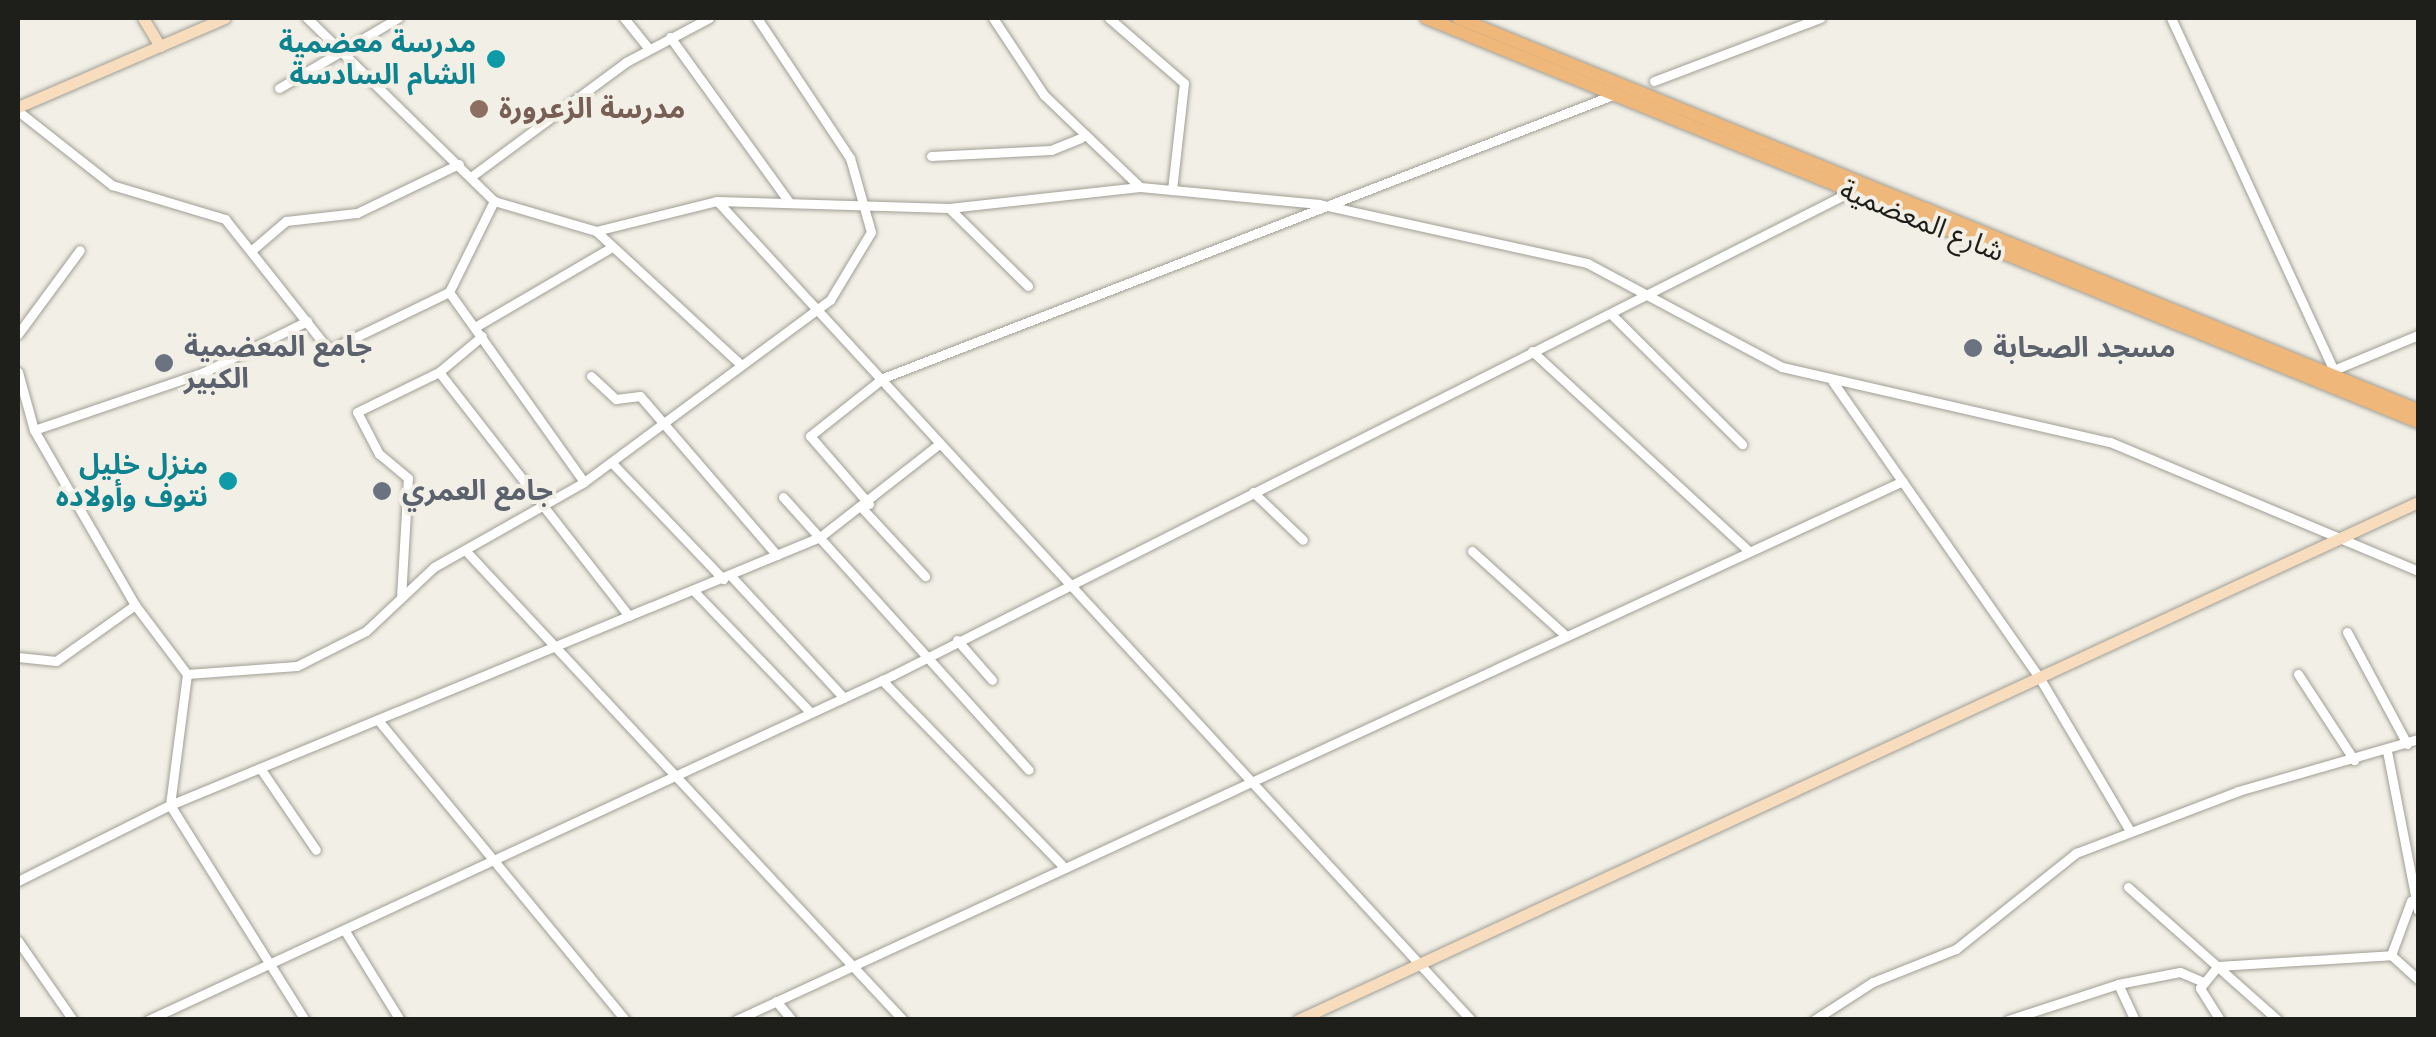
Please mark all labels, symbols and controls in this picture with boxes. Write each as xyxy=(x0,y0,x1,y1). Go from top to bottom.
place label: مدرسة معضمية الشام السادسة xyxy=(279,26,476,92)
marker: مدرسة معضمية الشام السادسة xyxy=(485,48,507,70)
place label: مدرسة الزعرورة xyxy=(499,92,685,126)
marker: مدرسة الزعرورة xyxy=(468,98,490,120)
street label: شارع المعضمية xyxy=(1835,173,2009,269)
place label: جامع المعضمية الكبير xyxy=(184,330,372,396)
place label: مسجد الصحابة xyxy=(1993,331,2176,365)
marker: مسجد الصحابة xyxy=(1962,337,1984,359)
marker: جامع المعضمية الكبير xyxy=(153,352,175,374)
place label: منزل خليل نتوف وأولاده xyxy=(56,448,208,514)
marker: منزل خليل نتوف وأولاده xyxy=(217,470,239,492)
place label: جامع العمري xyxy=(402,474,553,508)
marker: جامع العمري xyxy=(371,480,393,502)

